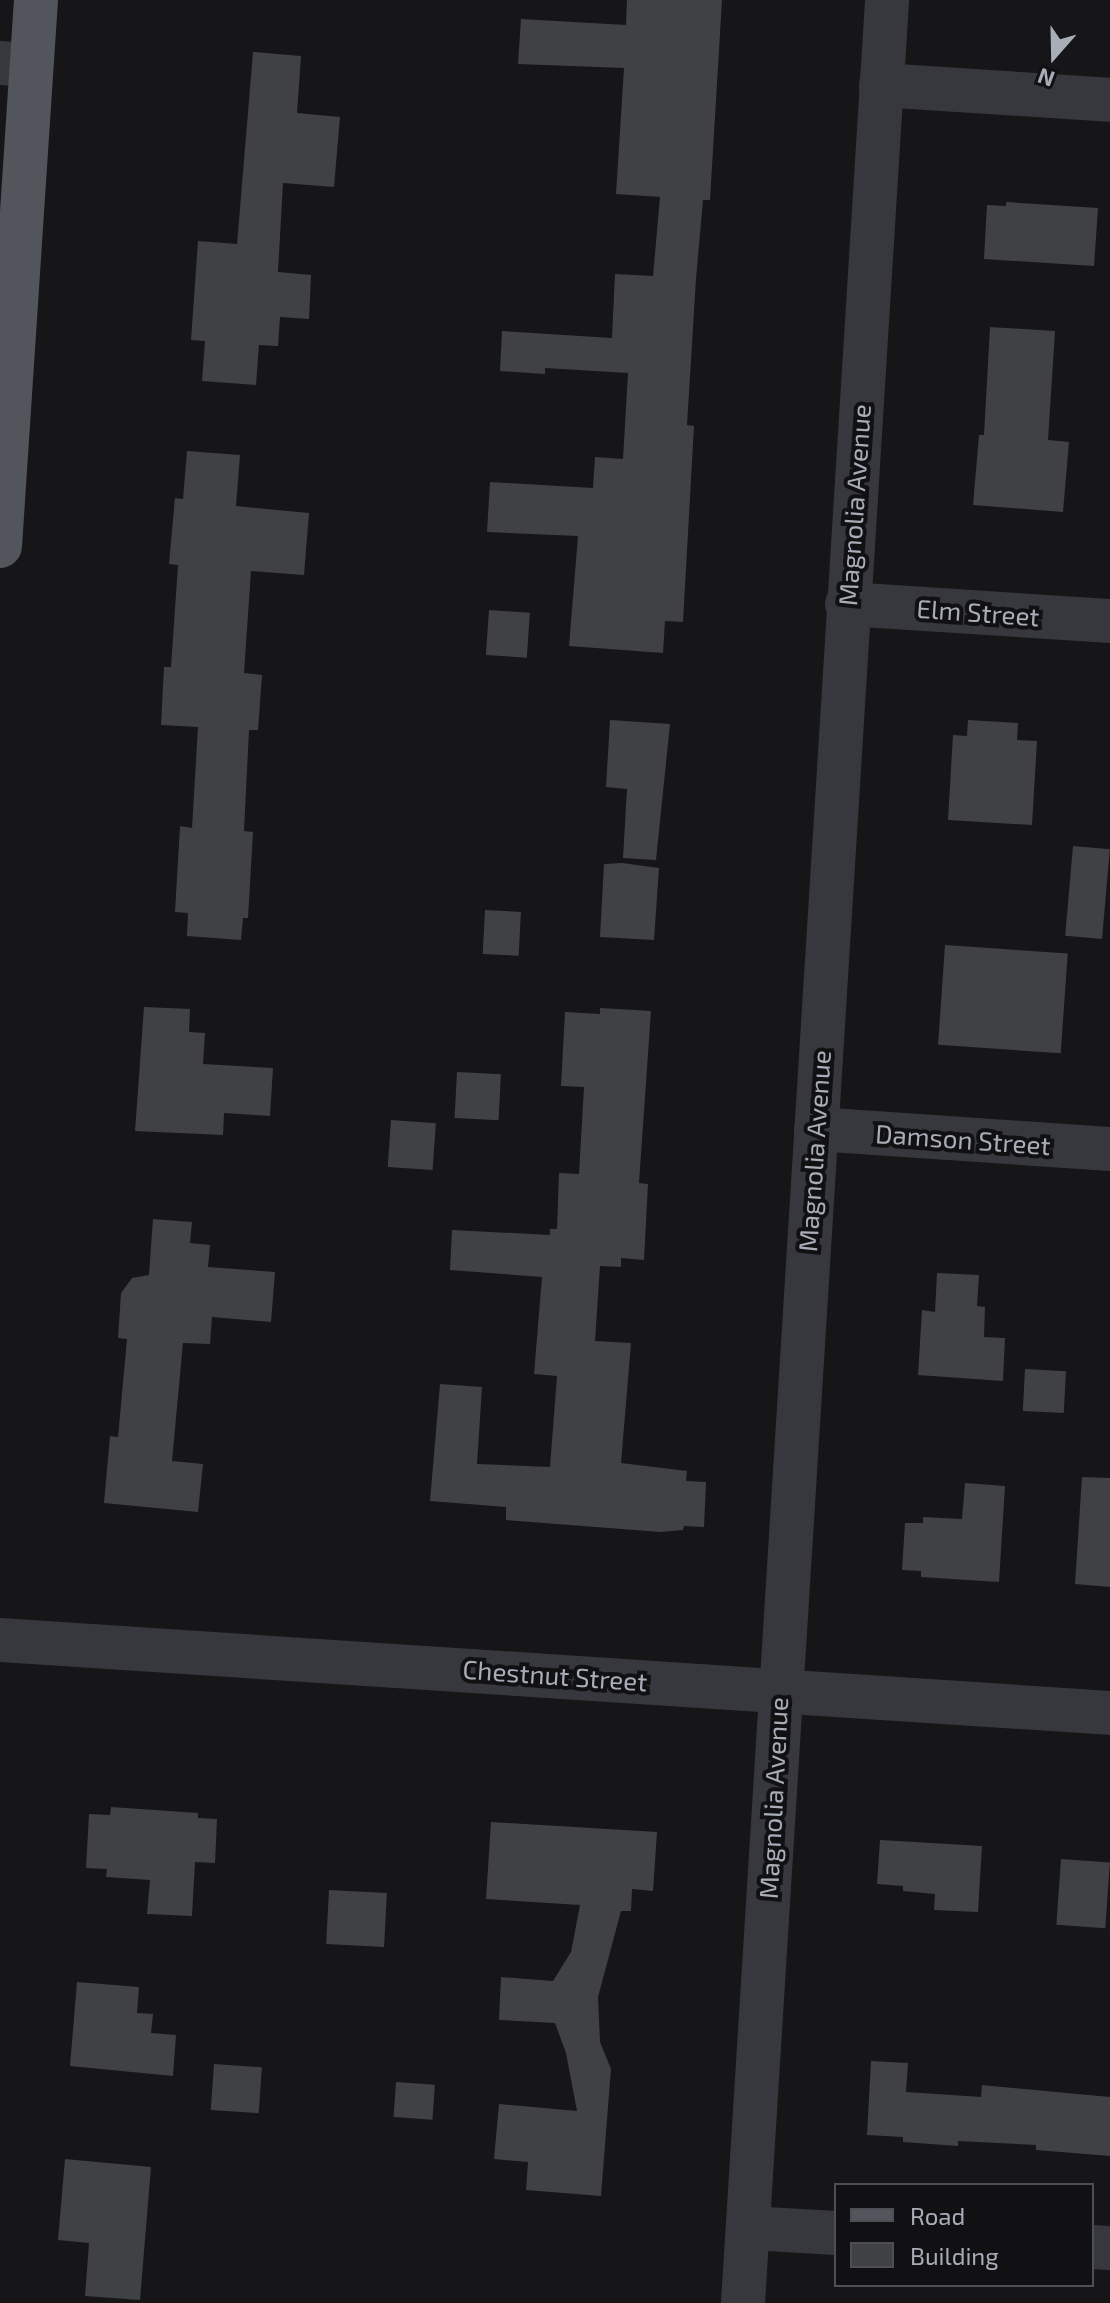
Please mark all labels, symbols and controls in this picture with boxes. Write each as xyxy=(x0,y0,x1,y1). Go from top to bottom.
north arrow xyxy=(1014,16,1094,96)
text: N xyxy=(1034,64,1058,93)
street label: Magnolia Avenue xyxy=(831,403,877,607)
street label: Elm Street xyxy=(916,592,1040,632)
street label: Magnolia Avenue xyxy=(791,1049,837,1253)
street label: Damson Street xyxy=(874,1117,1052,1161)
street label: Chestnut Street xyxy=(462,1653,648,1697)
street label: Magnolia Avenue xyxy=(752,1696,794,1900)
legend xyxy=(834,2183,1094,2287)
text: Road xyxy=(910,2201,965,2230)
text: Building xyxy=(910,2241,999,2270)

